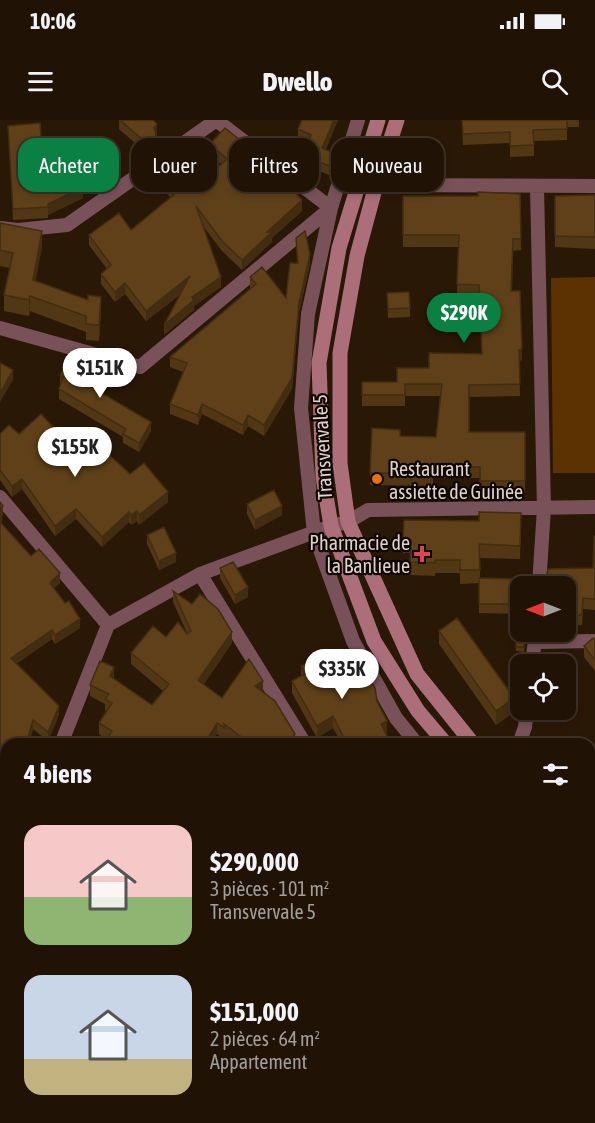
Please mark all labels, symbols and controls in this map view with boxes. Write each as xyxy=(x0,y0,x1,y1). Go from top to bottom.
text: 10:06 xyxy=(30,8,76,34)
icon: menu xyxy=(24,65,57,98)
icon: search xyxy=(538,65,571,98)
text: Dwello xyxy=(263,66,332,97)
chip: Acheter xyxy=(18,138,119,192)
chip: Louer xyxy=(131,138,217,192)
chip: Filtres xyxy=(229,138,319,192)
chip: Nouveau xyxy=(331,138,444,192)
pin: $290K xyxy=(422,293,506,344)
text: $290K xyxy=(441,301,487,324)
pin: $151K xyxy=(58,348,142,399)
text: $151K xyxy=(77,356,123,379)
street label: Transvervale 5 xyxy=(308,394,336,500)
pin: $155K xyxy=(33,427,117,478)
text: $155K xyxy=(52,435,98,458)
place label: Restaurant assiette de Guinée xyxy=(389,457,523,503)
marker: Restaurant assiette de Guinée xyxy=(370,472,384,486)
place label: Pharmacie de la Banlieue xyxy=(309,531,410,577)
marker: Pharmacie de la Banlieue xyxy=(415,547,429,561)
north arrow xyxy=(510,576,576,642)
map controls xyxy=(510,576,576,720)
pin: $335K xyxy=(300,649,384,700)
button: locate xyxy=(510,654,576,720)
text: $335K xyxy=(319,657,365,680)
icon: filters xyxy=(539,758,572,791)
text: 4 biens xyxy=(24,759,92,789)
text: $290,000 xyxy=(210,847,299,877)
icon: home xyxy=(72,849,144,921)
text: 3 pièces · 101 m² xyxy=(210,877,329,900)
text: Transvervale 5 xyxy=(210,900,316,923)
text: $151,000 xyxy=(210,997,299,1027)
icon: home xyxy=(72,999,144,1071)
text: 2 pièces · 64 m² xyxy=(210,1027,320,1050)
text: Appartement xyxy=(210,1050,307,1073)

